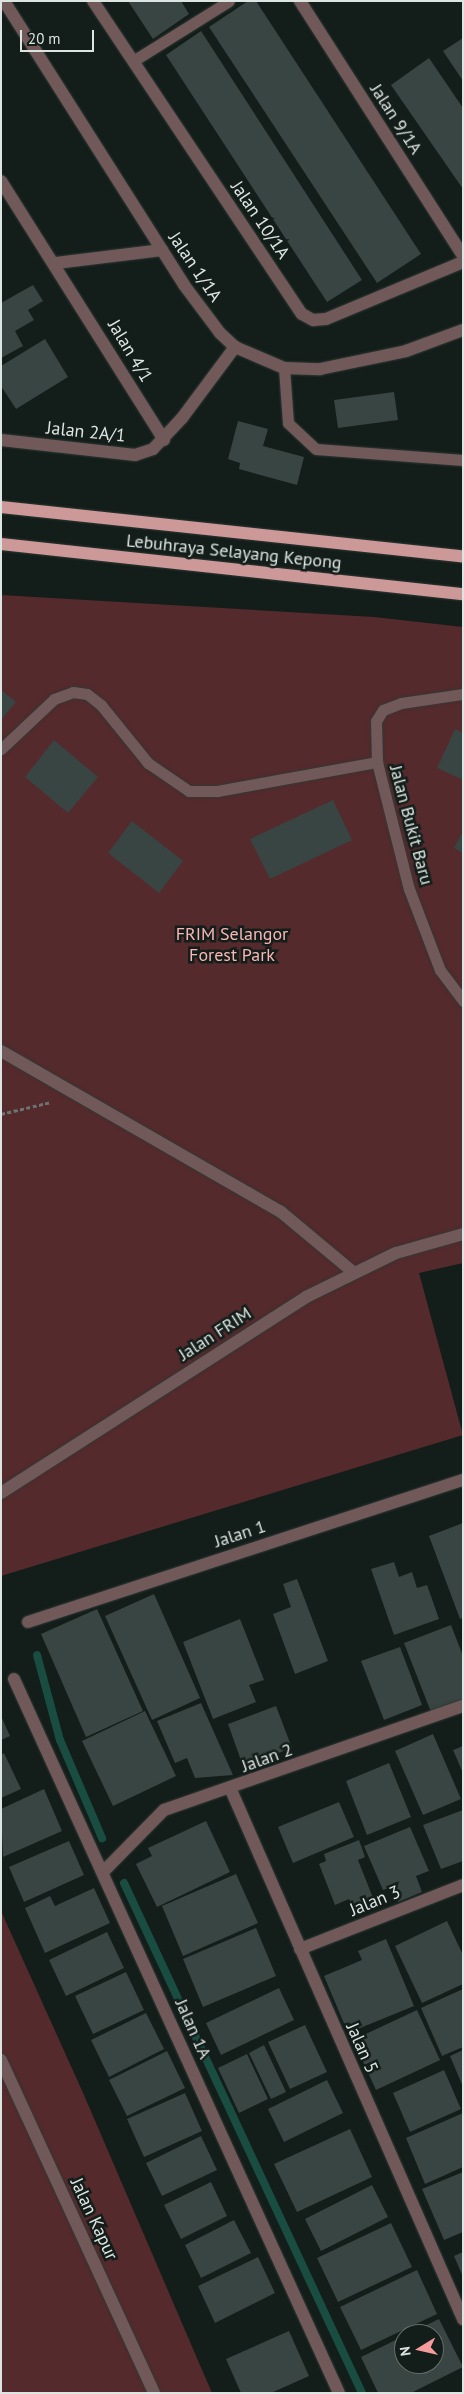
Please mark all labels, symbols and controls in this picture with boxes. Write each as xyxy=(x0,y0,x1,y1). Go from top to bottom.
scale bar xyxy=(22,20,96,52)
text: 20 m xyxy=(28,29,61,48)
street label: Jalan 9/1A xyxy=(365,80,427,158)
street label: Jalan 10/1A xyxy=(226,177,294,263)
street label: Jalan 1/1A xyxy=(164,228,226,306)
street label: Jalan 4/1 xyxy=(103,316,157,386)
street label: Jalan 2A/1 xyxy=(45,417,127,447)
street label: Lebuhraya Selayang Kepong xyxy=(125,530,343,574)
street label: Jalan Bukit Baru xyxy=(385,763,437,887)
park label: FRIM Selangor Forest Park xyxy=(176,924,288,966)
street label: Jalan FRIM xyxy=(175,1302,255,1366)
street label: Jalan 1 xyxy=(212,1516,268,1552)
street label: Jalan 2 xyxy=(238,1739,296,1777)
street label: Jalan 3 xyxy=(346,1881,404,1921)
street label: Jalan 1A xyxy=(170,1996,216,2062)
street label: Jalan 5 xyxy=(341,2019,383,2077)
street label: Jalan Kapur xyxy=(66,2175,122,2263)
north arrow xyxy=(394,2324,444,2374)
text: N xyxy=(396,2345,415,2357)

